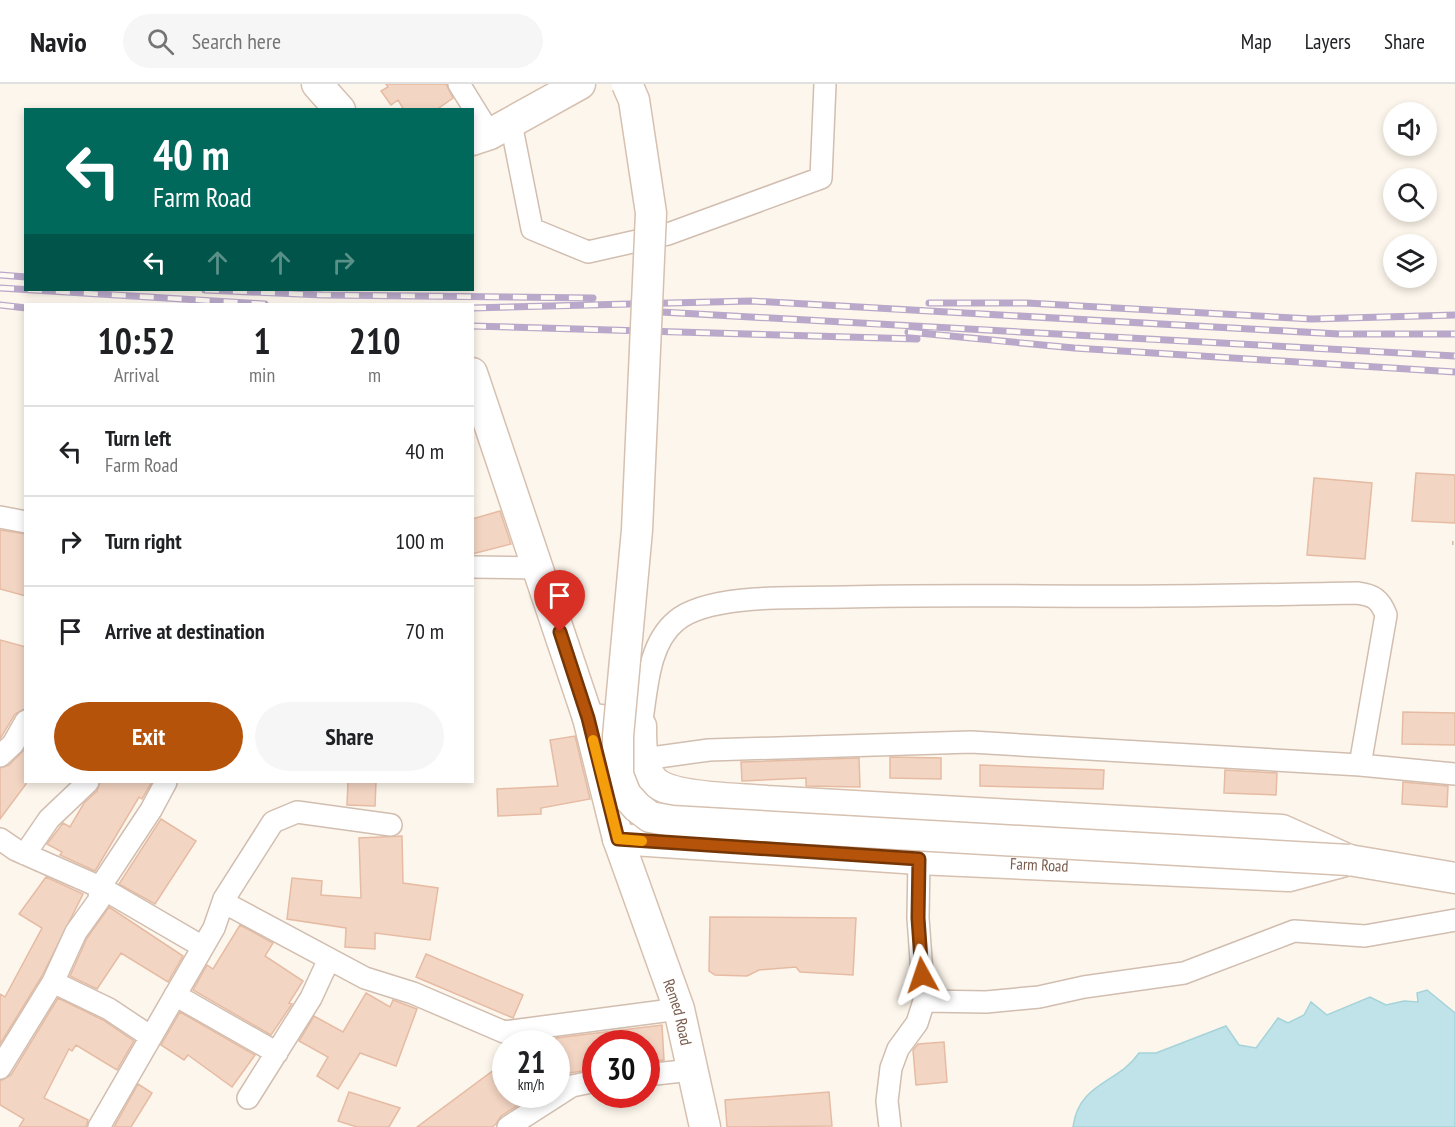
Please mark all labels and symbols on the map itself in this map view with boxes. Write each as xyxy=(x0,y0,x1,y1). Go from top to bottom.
pin xyxy=(534,570,585,632)
street label: Farm Road xyxy=(1010,853,1069,876)
position arrow xyxy=(890,943,954,1007)
street label: Remed Road xyxy=(659,976,697,1047)
speed limit sign: 30 xyxy=(582,1030,660,1108)

